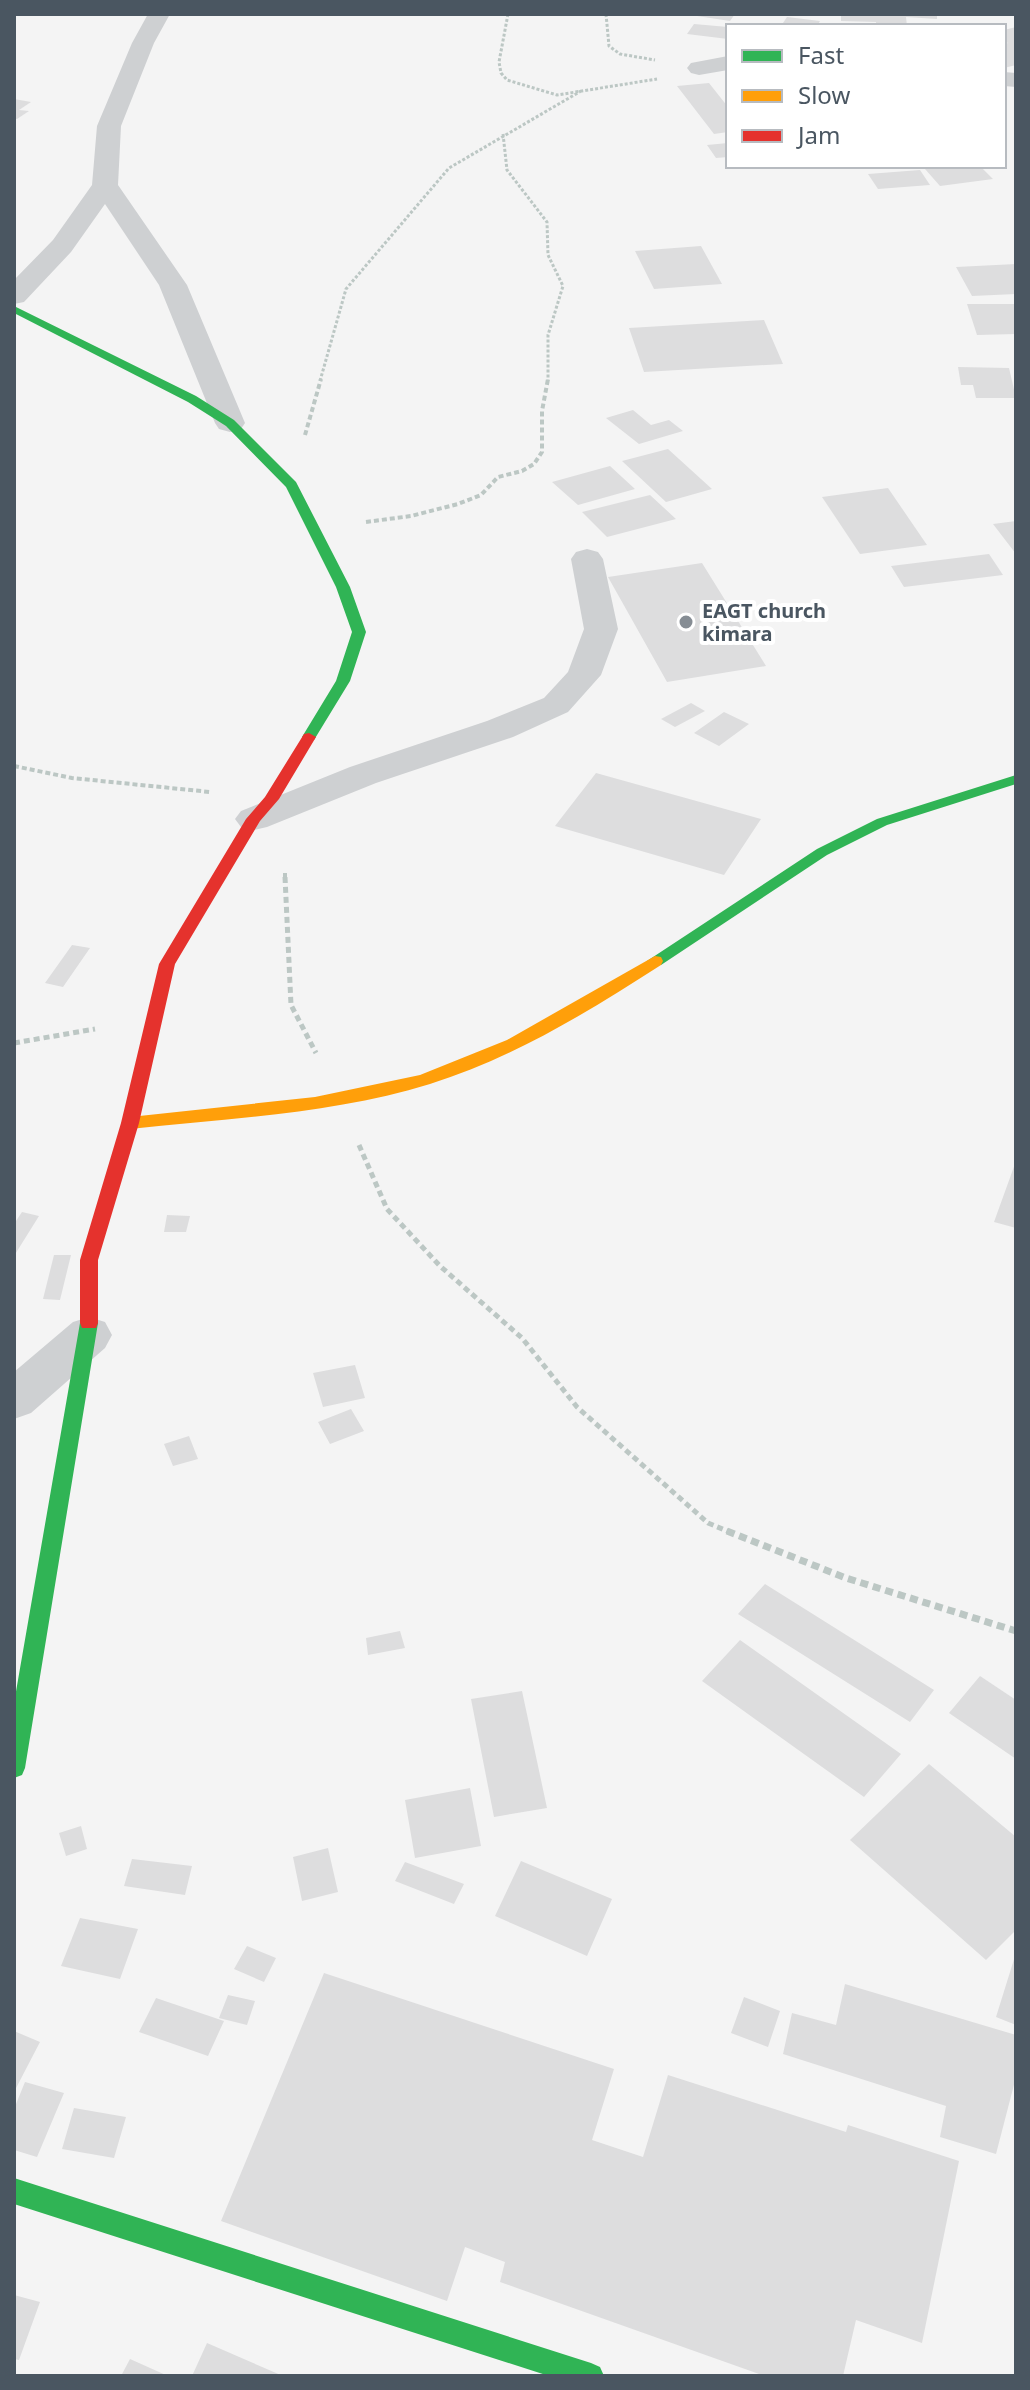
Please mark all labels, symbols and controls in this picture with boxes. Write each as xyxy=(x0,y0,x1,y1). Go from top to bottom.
legend xyxy=(726,24,1006,168)
text: Fast xyxy=(798,38,844,71)
text: Slow xyxy=(798,78,850,111)
text: Jam xyxy=(796,118,840,151)
place label: EAGT church kimara xyxy=(702,597,826,647)
marker: EAGT church kimara xyxy=(677,613,695,631)

